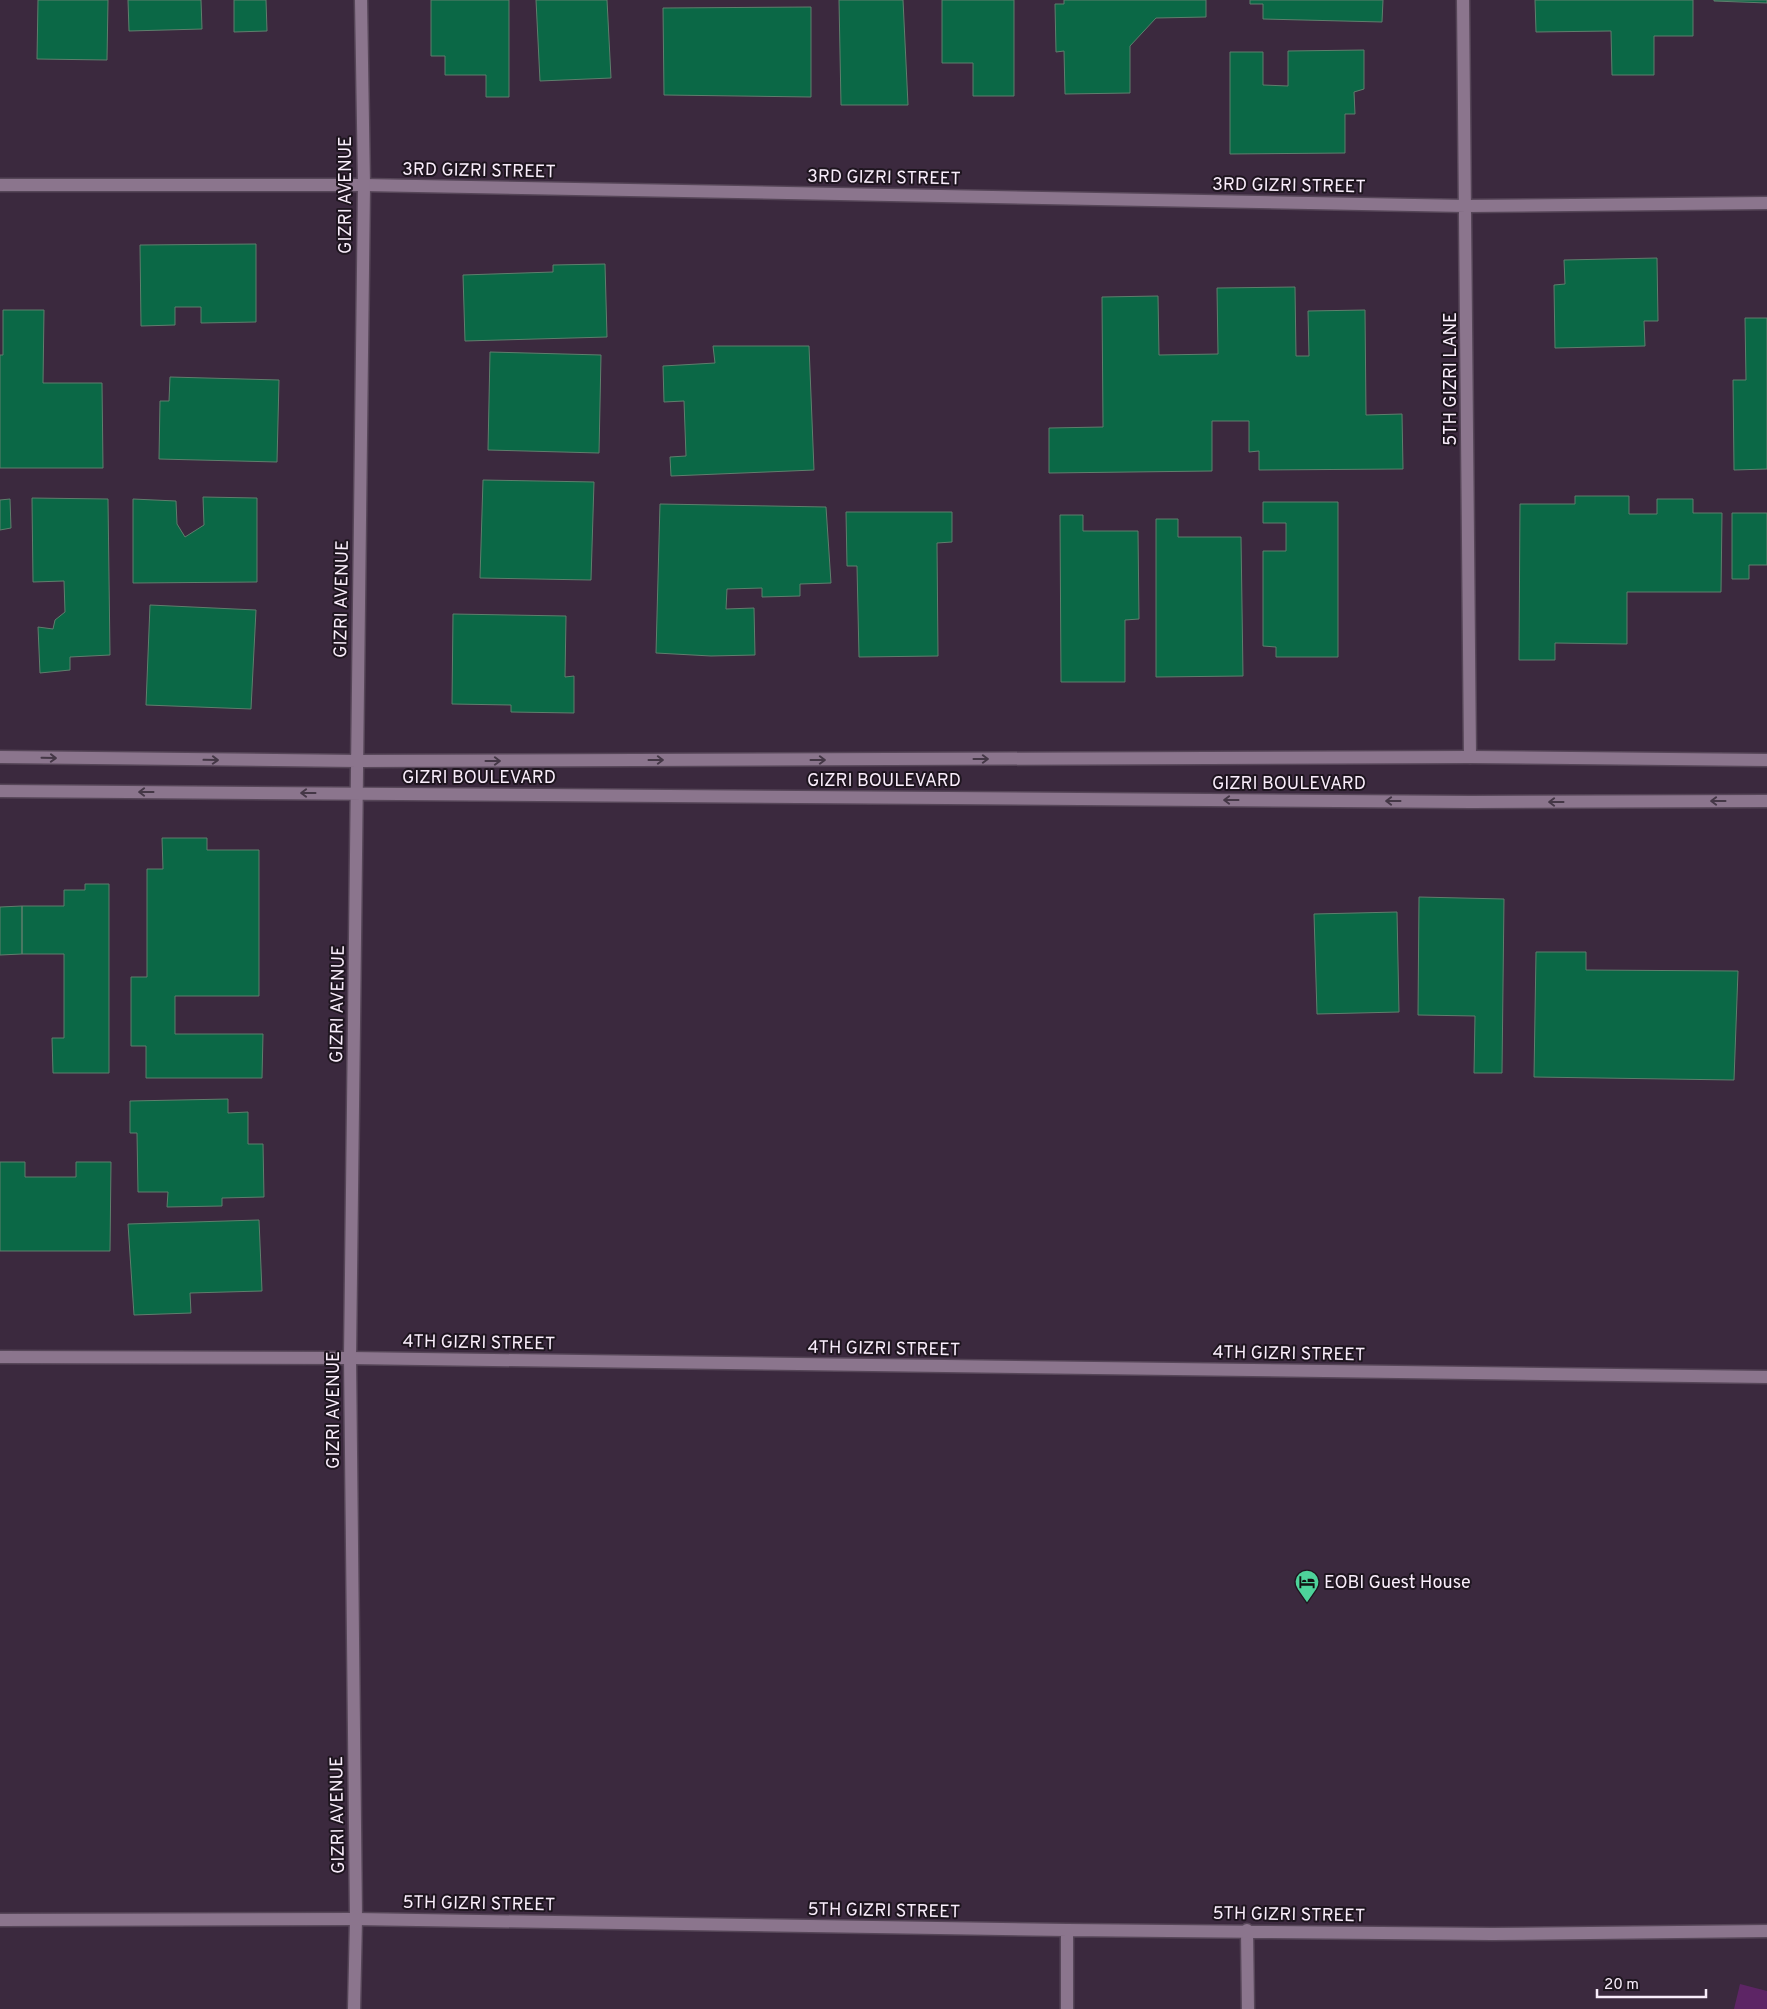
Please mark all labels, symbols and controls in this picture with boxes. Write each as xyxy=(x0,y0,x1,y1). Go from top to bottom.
street label: GIZRI AVENUE xyxy=(335,136,358,254)
street label: 3RD GIZRI STREET xyxy=(402,159,556,184)
street label: 3RD GIZRI STREET xyxy=(807,166,961,191)
street label: 3RD GIZRI STREET xyxy=(1212,174,1366,199)
street label: 5TH GIZRI LANE xyxy=(1440,312,1463,446)
street label: GIZRI AVENUE xyxy=(330,540,355,658)
one-way arrow xyxy=(40,753,56,763)
one-way arrow xyxy=(972,754,989,764)
one-way arrow xyxy=(202,755,219,765)
one-way arrow xyxy=(648,755,664,765)
one-way arrow xyxy=(810,755,826,764)
one-way arrow xyxy=(485,756,501,766)
street label: GIZRI BOULEVARD xyxy=(402,767,556,790)
street label: GIZRI BOULEVARD xyxy=(807,770,961,793)
street label: GIZRI BOULEVARD xyxy=(1212,773,1366,796)
one-way arrow xyxy=(138,787,154,797)
one-way arrow xyxy=(301,788,317,798)
one-way arrow xyxy=(1223,795,1240,805)
one-way arrow xyxy=(1386,796,1402,806)
one-way arrow xyxy=(1711,796,1727,806)
one-way arrow xyxy=(1548,797,1564,806)
street label: GIZRI AVENUE xyxy=(326,945,351,1063)
street label: 4TH GIZRI STREET xyxy=(402,1331,556,1356)
street label: 4TH GIZRI STREET xyxy=(807,1337,961,1362)
street label: 4TH GIZRI STREET xyxy=(1212,1342,1366,1367)
street label: GIZRI AVENUE xyxy=(323,1351,346,1469)
hotel icon: EOBI Guest House xyxy=(1294,1569,1320,1603)
place label: EOBI Guest House xyxy=(1324,1572,1471,1595)
street label: GIZRI AVENUE xyxy=(326,1756,351,1874)
street label: 5TH GIZRI STREET xyxy=(402,1892,556,1917)
street label: 5TH GIZRI STREET xyxy=(807,1899,961,1924)
street label: 5TH GIZRI STREET xyxy=(1212,1903,1366,1928)
scale bar xyxy=(1597,1966,1706,1998)
text: 20 m xyxy=(1604,1976,1639,1995)

